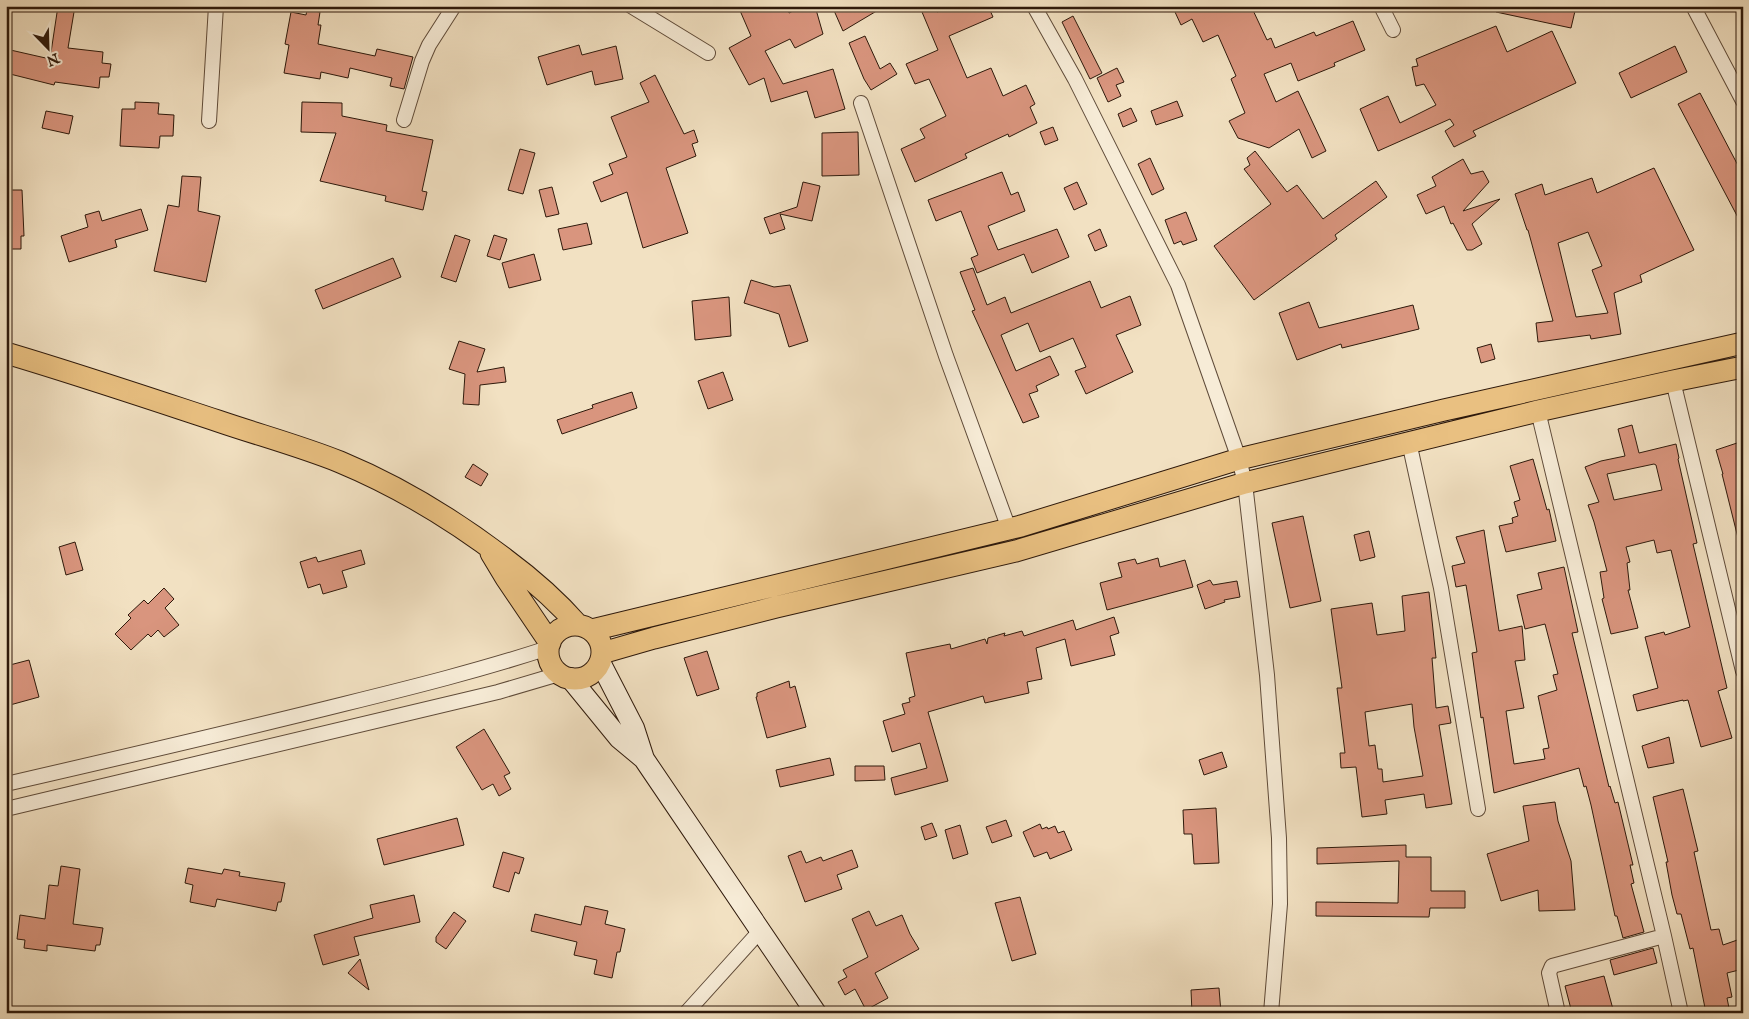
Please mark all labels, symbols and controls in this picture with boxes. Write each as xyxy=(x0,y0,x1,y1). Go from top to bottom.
north arrow xyxy=(22,22,72,72)
text: N xyxy=(44,48,63,70)

